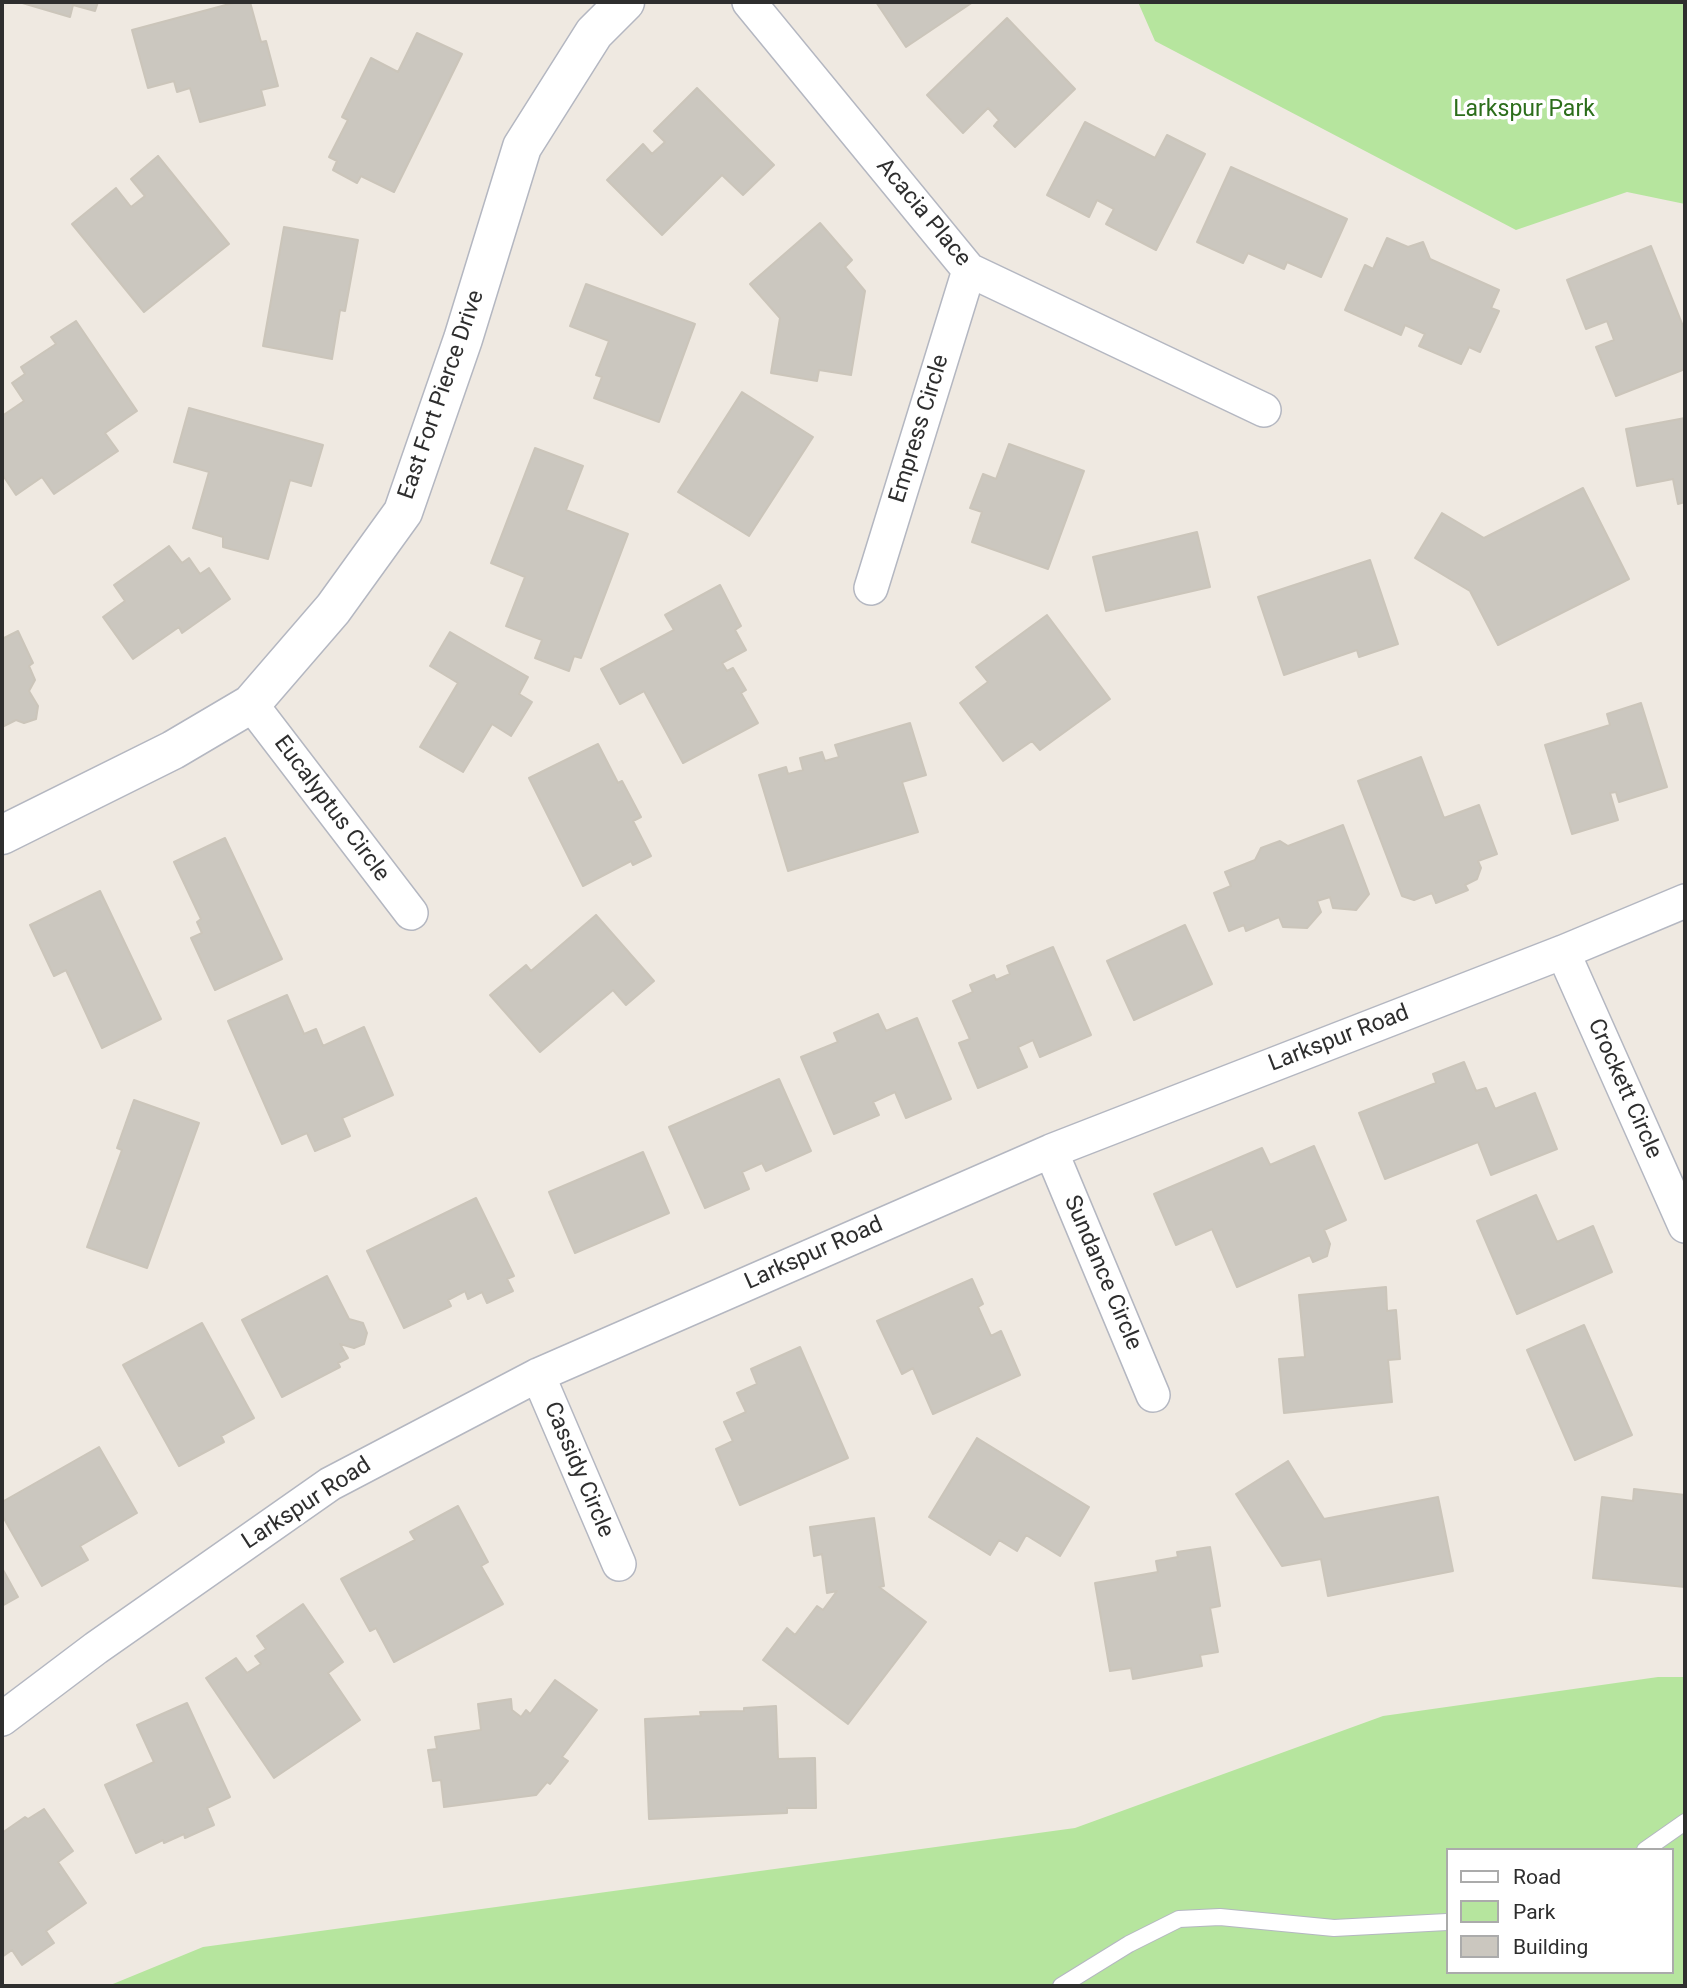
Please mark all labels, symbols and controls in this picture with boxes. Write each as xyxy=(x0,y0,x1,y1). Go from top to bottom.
park label: Larkspur Park xyxy=(1453,96,1595,124)
street label: Acacia Place xyxy=(870,153,976,273)
street label: East Fort Pierce Drive xyxy=(393,287,491,503)
street label: Empress Circle xyxy=(884,352,956,506)
street label: Eucalyptus Circle xyxy=(267,731,395,887)
street label: Larkspur Road xyxy=(1265,1000,1413,1078)
street label: Crockett Circle xyxy=(1581,1015,1667,1163)
street label: Sundance Circle xyxy=(1057,1192,1147,1354)
street label: Larkspur Road xyxy=(741,1211,887,1297)
street label: Cassidy Circle xyxy=(537,1398,619,1542)
street label: Larkspur Road xyxy=(237,1452,377,1556)
legend xyxy=(1446,1848,1673,1974)
text: Road xyxy=(1513,1865,1561,1889)
text: Park xyxy=(1513,1900,1555,1924)
text: Building xyxy=(1513,1935,1588,1959)

